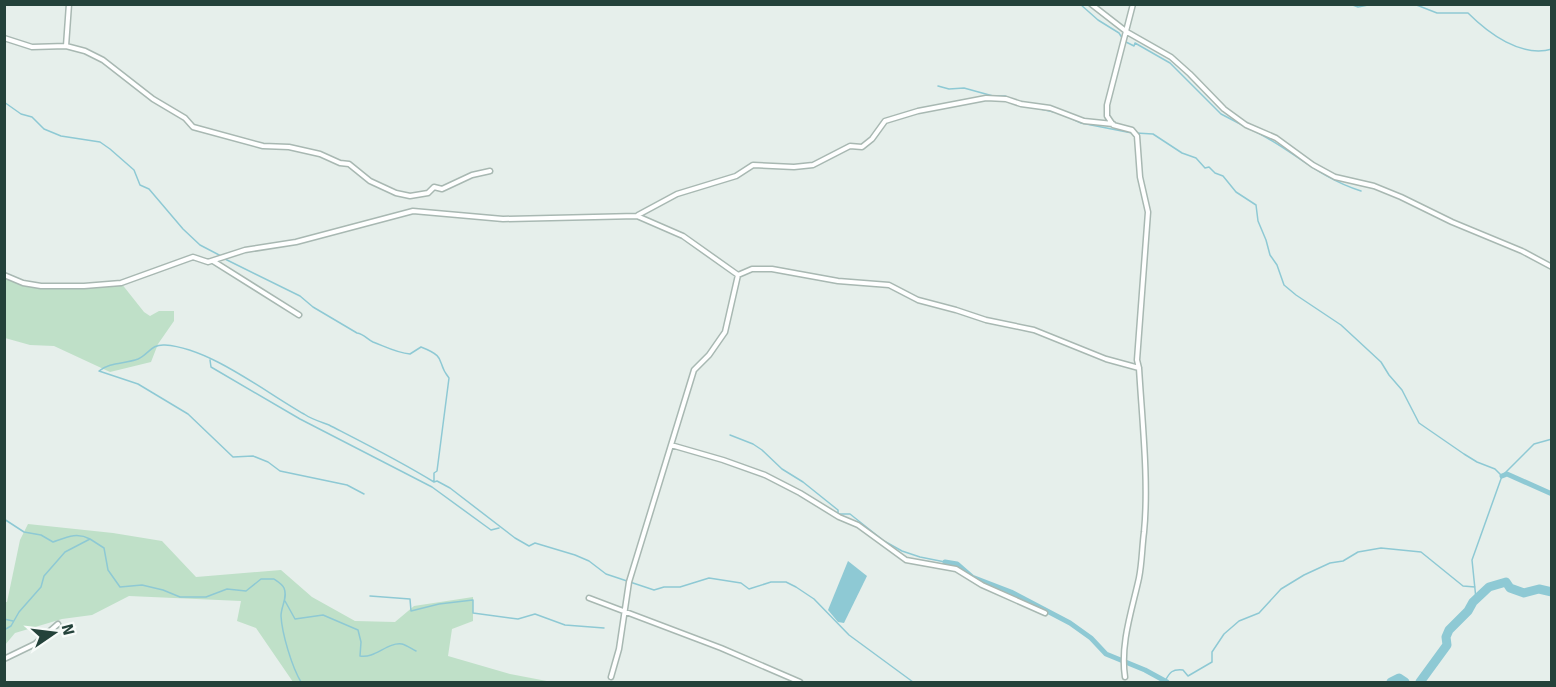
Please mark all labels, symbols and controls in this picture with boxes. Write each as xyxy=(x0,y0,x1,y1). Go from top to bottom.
north arrow xyxy=(24,603,84,663)
text: N xyxy=(57,622,79,637)

